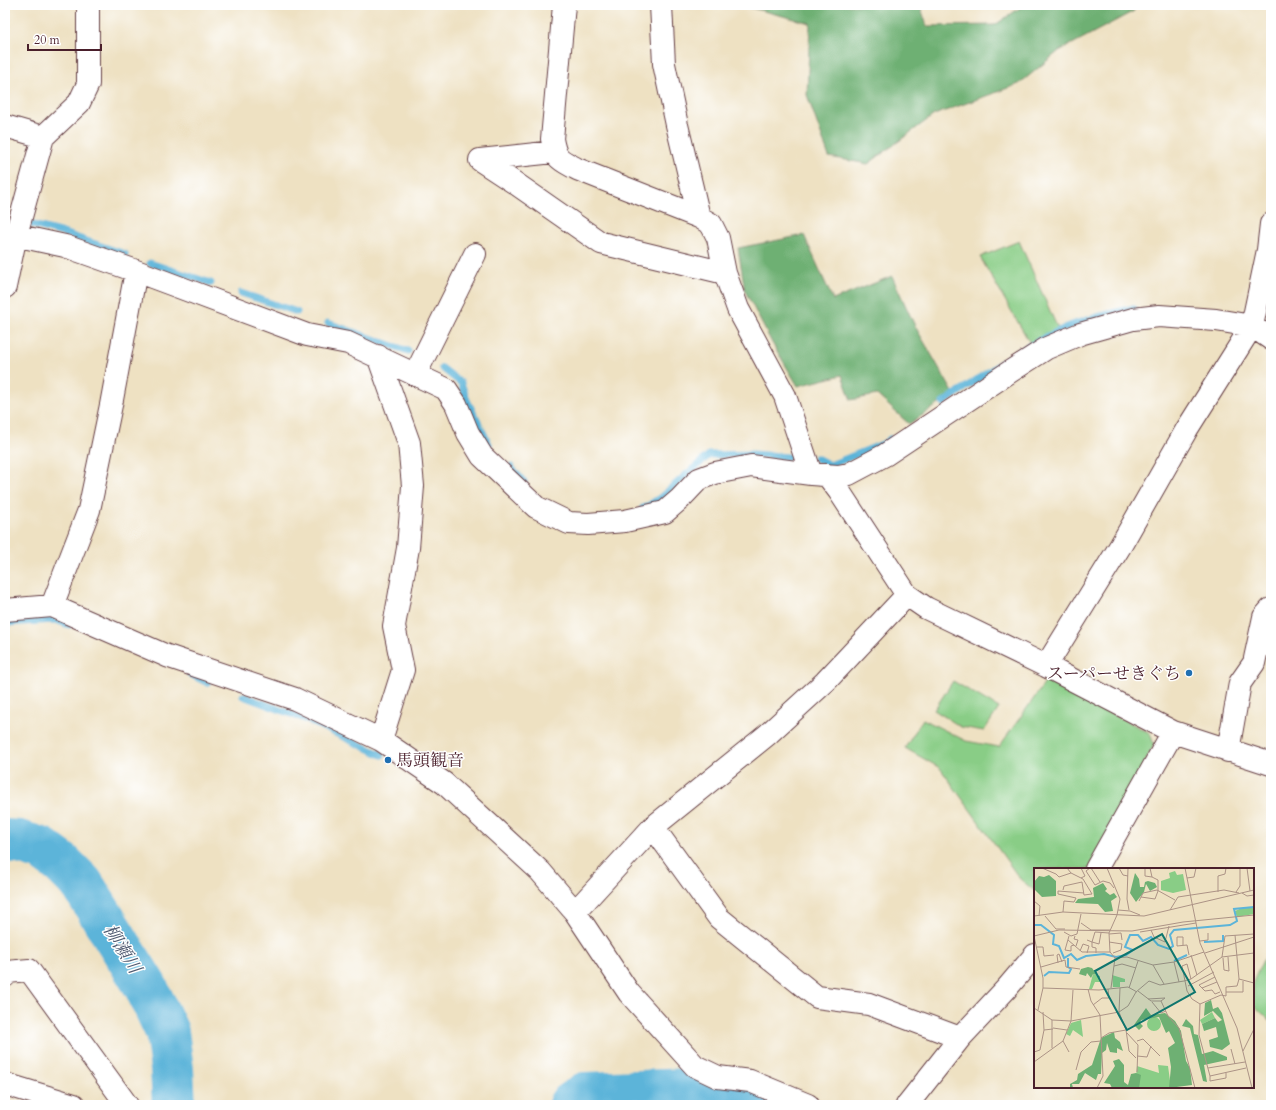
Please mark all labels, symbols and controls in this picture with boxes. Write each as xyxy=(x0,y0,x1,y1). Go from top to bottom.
scale bar xyxy=(28,26,101,52)
text: 20 m xyxy=(34,32,61,48)
place label: スーパーせきぐち xyxy=(1047,662,1181,685)
marker: スーパーせきぐち xyxy=(1184,668,1194,678)
place label: 馬頭観音 xyxy=(396,749,464,772)
marker: 馬頭観音 xyxy=(383,755,393,765)
inset map xyxy=(1034,868,1254,1088)
water label: 柳瀬川 xyxy=(97,919,148,980)

